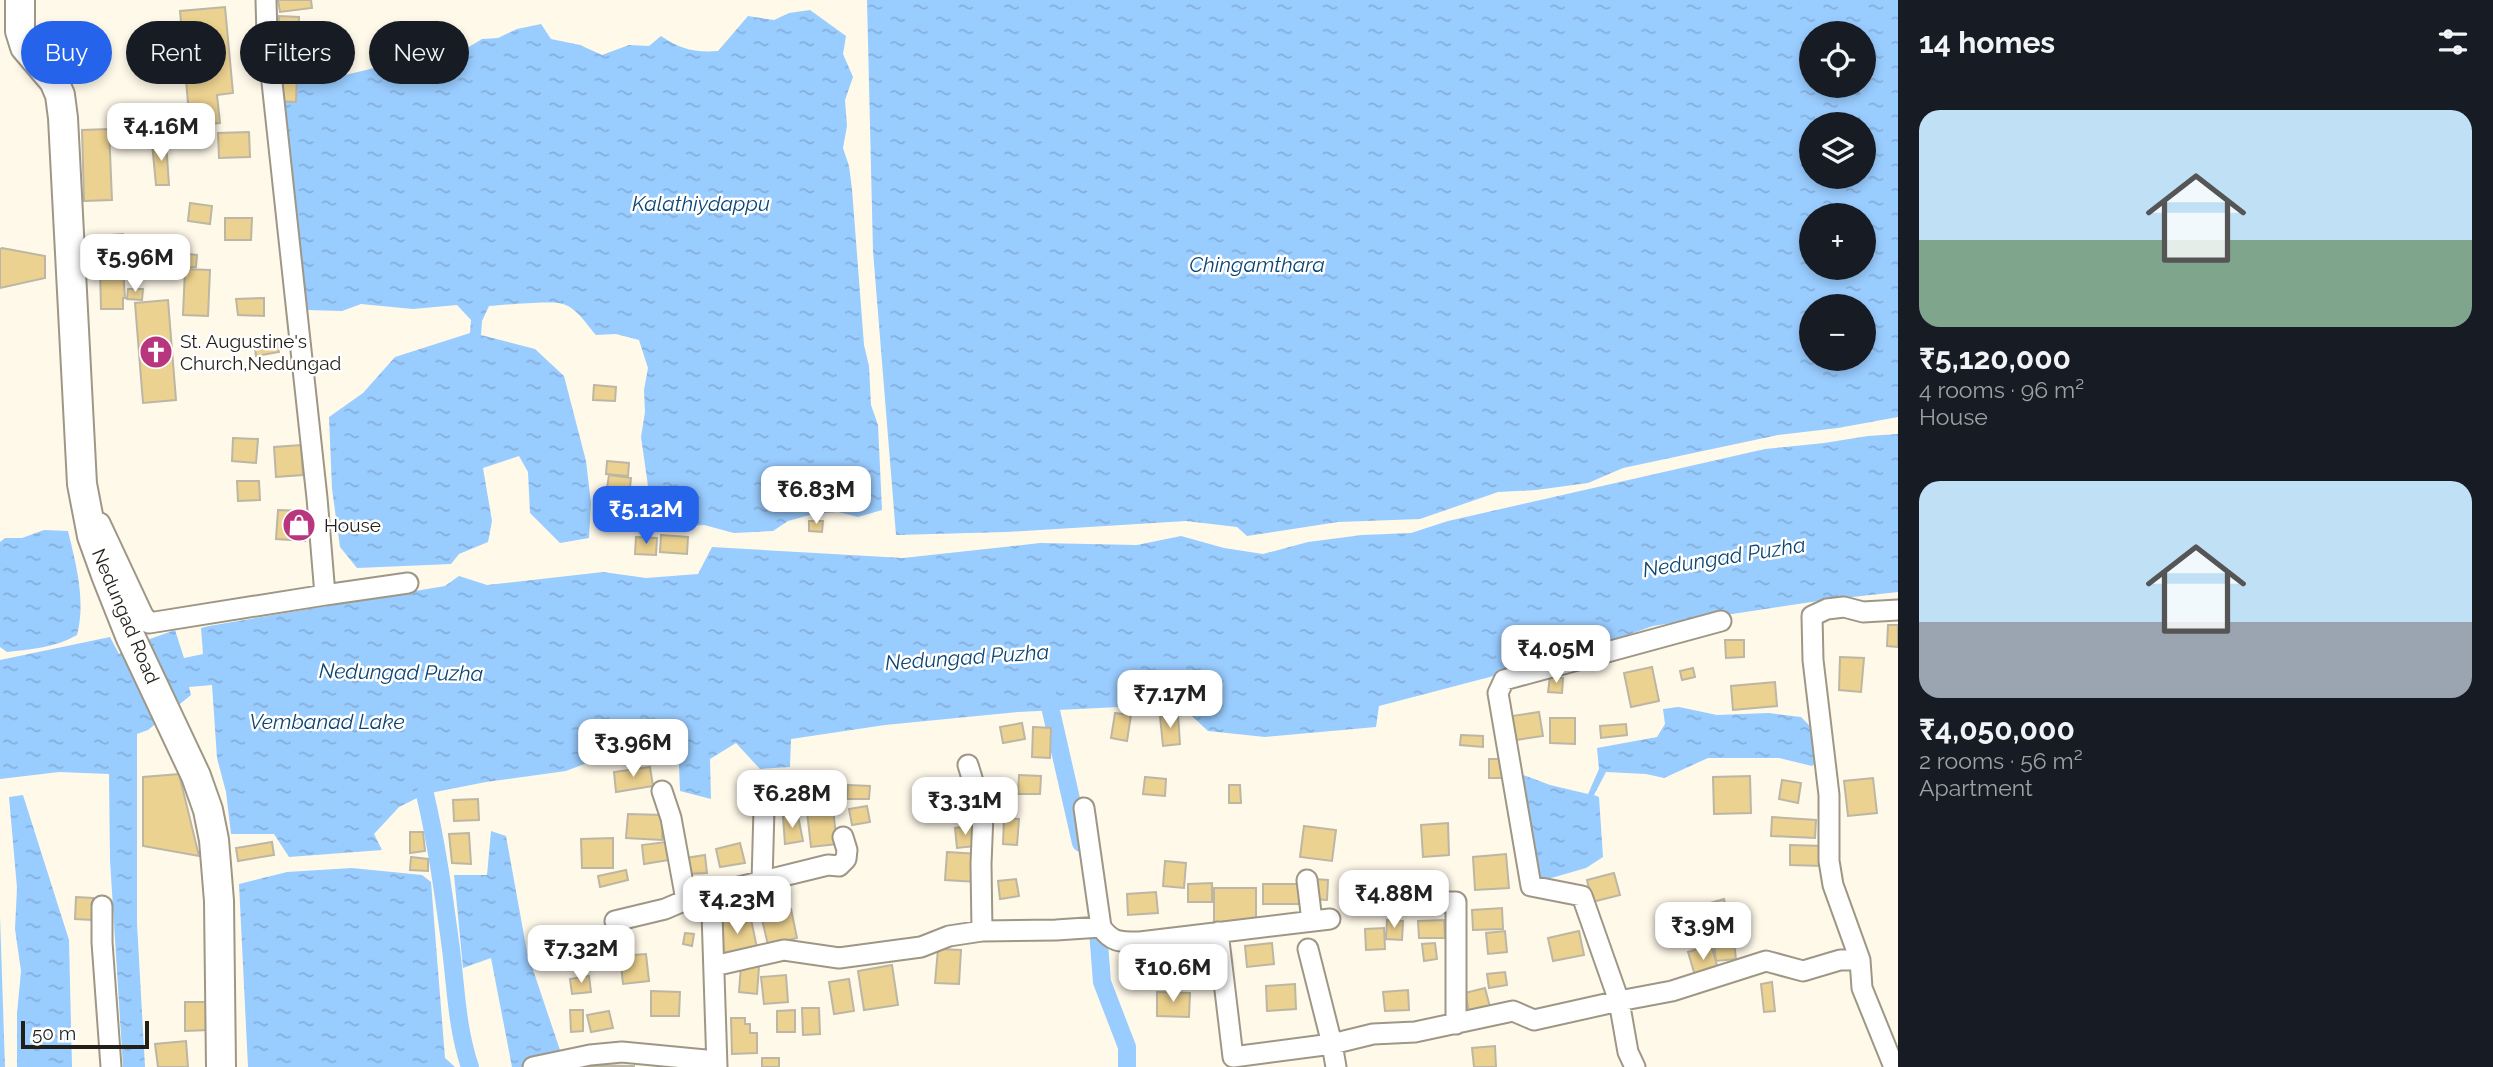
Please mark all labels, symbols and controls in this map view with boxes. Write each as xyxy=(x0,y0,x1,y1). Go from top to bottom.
chip: Buy xyxy=(21,21,112,84)
chip: Rent xyxy=(126,21,226,84)
chip: Filters xyxy=(240,21,355,84)
chip: New xyxy=(369,21,469,84)
map controls xyxy=(1799,21,1876,371)
button: locate xyxy=(1799,21,1876,98)
icon: filters xyxy=(2434,23,2472,61)
text: 14 homes xyxy=(1919,25,2055,60)
pin: ₹4.16M xyxy=(104,104,218,163)
text: ₹4.16M xyxy=(123,112,199,139)
button: layers xyxy=(1799,112,1876,189)
icon: home xyxy=(2133,155,2259,281)
water label: Kalathiydappu xyxy=(632,191,770,216)
button: + xyxy=(1799,203,1876,280)
pin: ₹5.96M xyxy=(78,234,192,294)
text: ₹5.96M xyxy=(96,243,174,270)
water label: Chingamthara xyxy=(1189,252,1325,277)
button: − xyxy=(1799,294,1876,371)
place label: St. Augustine's Church,Nedungad xyxy=(180,330,341,374)
church icon: St. Augustine's Church,Nedungad xyxy=(137,333,175,371)
text: ₹5,120,000 xyxy=(1919,341,2071,376)
text: 4 rooms · 96 m² xyxy=(1919,376,2084,403)
text: House xyxy=(1919,403,1988,430)
pin: ₹6.83M xyxy=(759,466,873,526)
text: ₹6.83M xyxy=(777,475,855,502)
pin: ₹5.12M xyxy=(589,486,703,546)
text: ₹5.12M xyxy=(609,495,683,522)
shop icon: House xyxy=(280,506,318,544)
place label: House xyxy=(324,514,381,536)
icon: home xyxy=(2133,526,2259,652)
water label: Nedungad Puzha xyxy=(1641,532,1807,582)
street label: Nedungad Road xyxy=(88,545,164,687)
pin: ₹4.05M xyxy=(1499,626,1613,685)
text: ₹4.05M xyxy=(1517,634,1595,661)
water label: Nedungad Puzha xyxy=(884,639,1050,675)
water label: Nedungad Puzha xyxy=(319,658,483,686)
pin: ₹7.17M xyxy=(1113,670,1227,730)
text: ₹7.17M xyxy=(1133,679,1207,706)
water label: Vembanad Lake xyxy=(249,709,405,734)
text: ₹4,050,000 xyxy=(1919,712,2075,747)
pin: ₹3.96M xyxy=(576,720,690,779)
text: ₹3.96M xyxy=(594,728,672,755)
text: 2 rooms · 56 m² xyxy=(1919,747,2083,774)
pin: ₹6.28M xyxy=(735,770,849,830)
text: Apartment xyxy=(1919,774,2033,801)
pin: ₹3.31M xyxy=(908,778,1022,837)
text: ₹6.28M xyxy=(753,779,831,806)
text: ₹3.31M xyxy=(928,786,1002,813)
pin: ₹4.88M xyxy=(1337,870,1451,930)
pin: ₹4.23M xyxy=(680,876,794,936)
text: ₹4.88M xyxy=(1355,879,1433,906)
text: ₹4.23M xyxy=(699,885,775,912)
pin: ₹3.9M xyxy=(1654,902,1752,962)
text: ₹3.9M xyxy=(1671,911,1735,938)
pin: ₹7.32M xyxy=(524,926,638,985)
text: ₹7.32M xyxy=(544,934,618,961)
pin: ₹10.6M xyxy=(1116,944,1230,1004)
text: ₹10.6M xyxy=(1135,953,1211,980)
scale bar xyxy=(21,1018,149,1050)
text: 50 m xyxy=(32,1022,76,1044)

